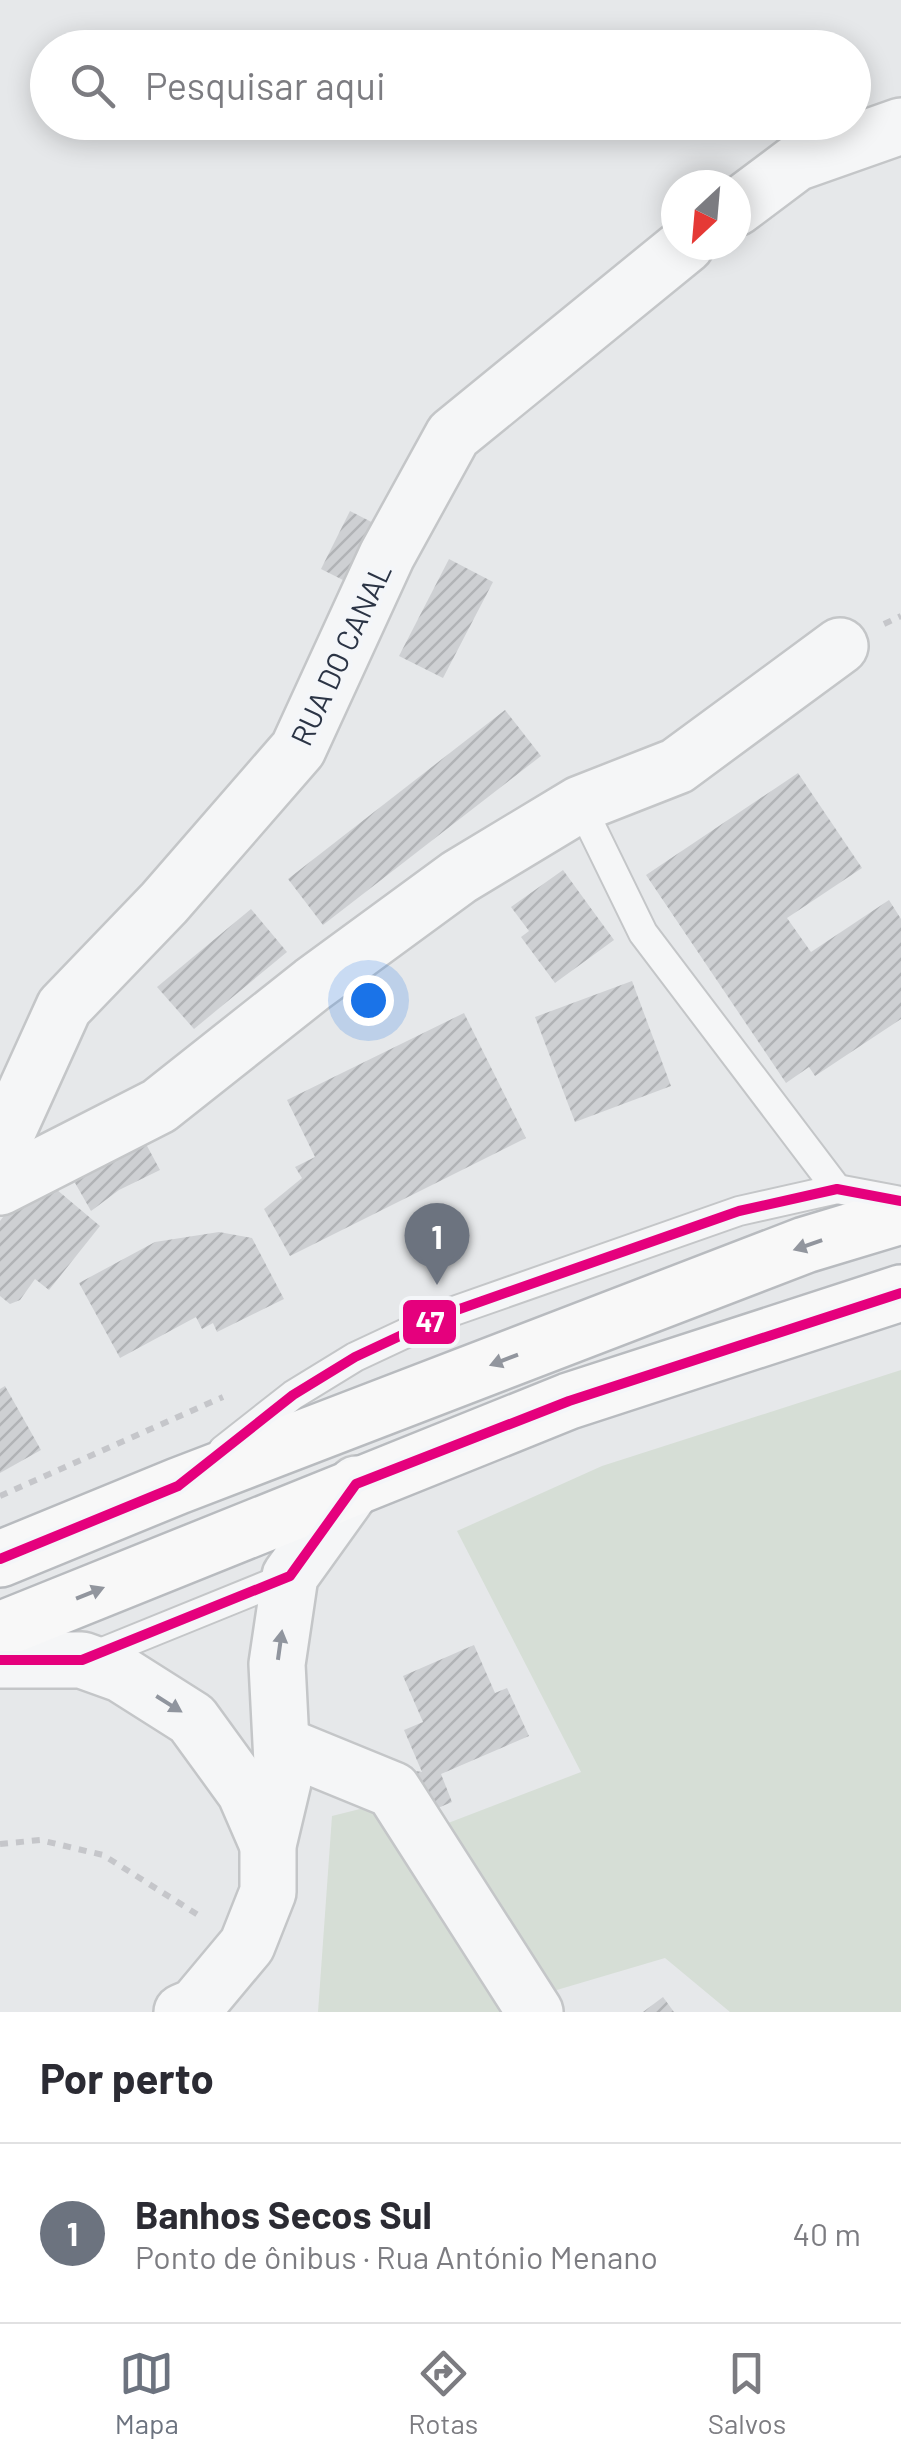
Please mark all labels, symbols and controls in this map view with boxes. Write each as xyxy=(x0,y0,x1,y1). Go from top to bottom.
search box xyxy=(30,30,871,140)
icon: search xyxy=(65,58,120,113)
text: Pesquisar aqui xyxy=(145,62,386,108)
north arrow xyxy=(661,170,751,260)
street label: RUA DO CANAL xyxy=(282,557,398,751)
your location xyxy=(343,975,394,1026)
pin: 1 xyxy=(404,1202,470,1285)
one-way arrow xyxy=(792,1238,822,1253)
line badge: 47 xyxy=(401,1298,458,1346)
text: 47 xyxy=(416,1304,445,1338)
one-way arrow xyxy=(489,1353,519,1369)
one-way arrow xyxy=(75,1585,105,1601)
one-way arrow xyxy=(273,1629,289,1660)
one-way arrow xyxy=(155,1695,183,1712)
text: Por perto xyxy=(40,2052,214,2102)
text: Banhos Secos Sul xyxy=(135,2191,432,2237)
text: 1 xyxy=(67,2214,78,2252)
text: 40 m xyxy=(792,2214,861,2252)
text: Ponto de ônibus · Rua António Menano xyxy=(135,2237,658,2275)
tab: Mapa xyxy=(115,2346,179,2440)
tab: Rotas xyxy=(408,2346,478,2440)
tab: Salvos xyxy=(708,2346,786,2440)

